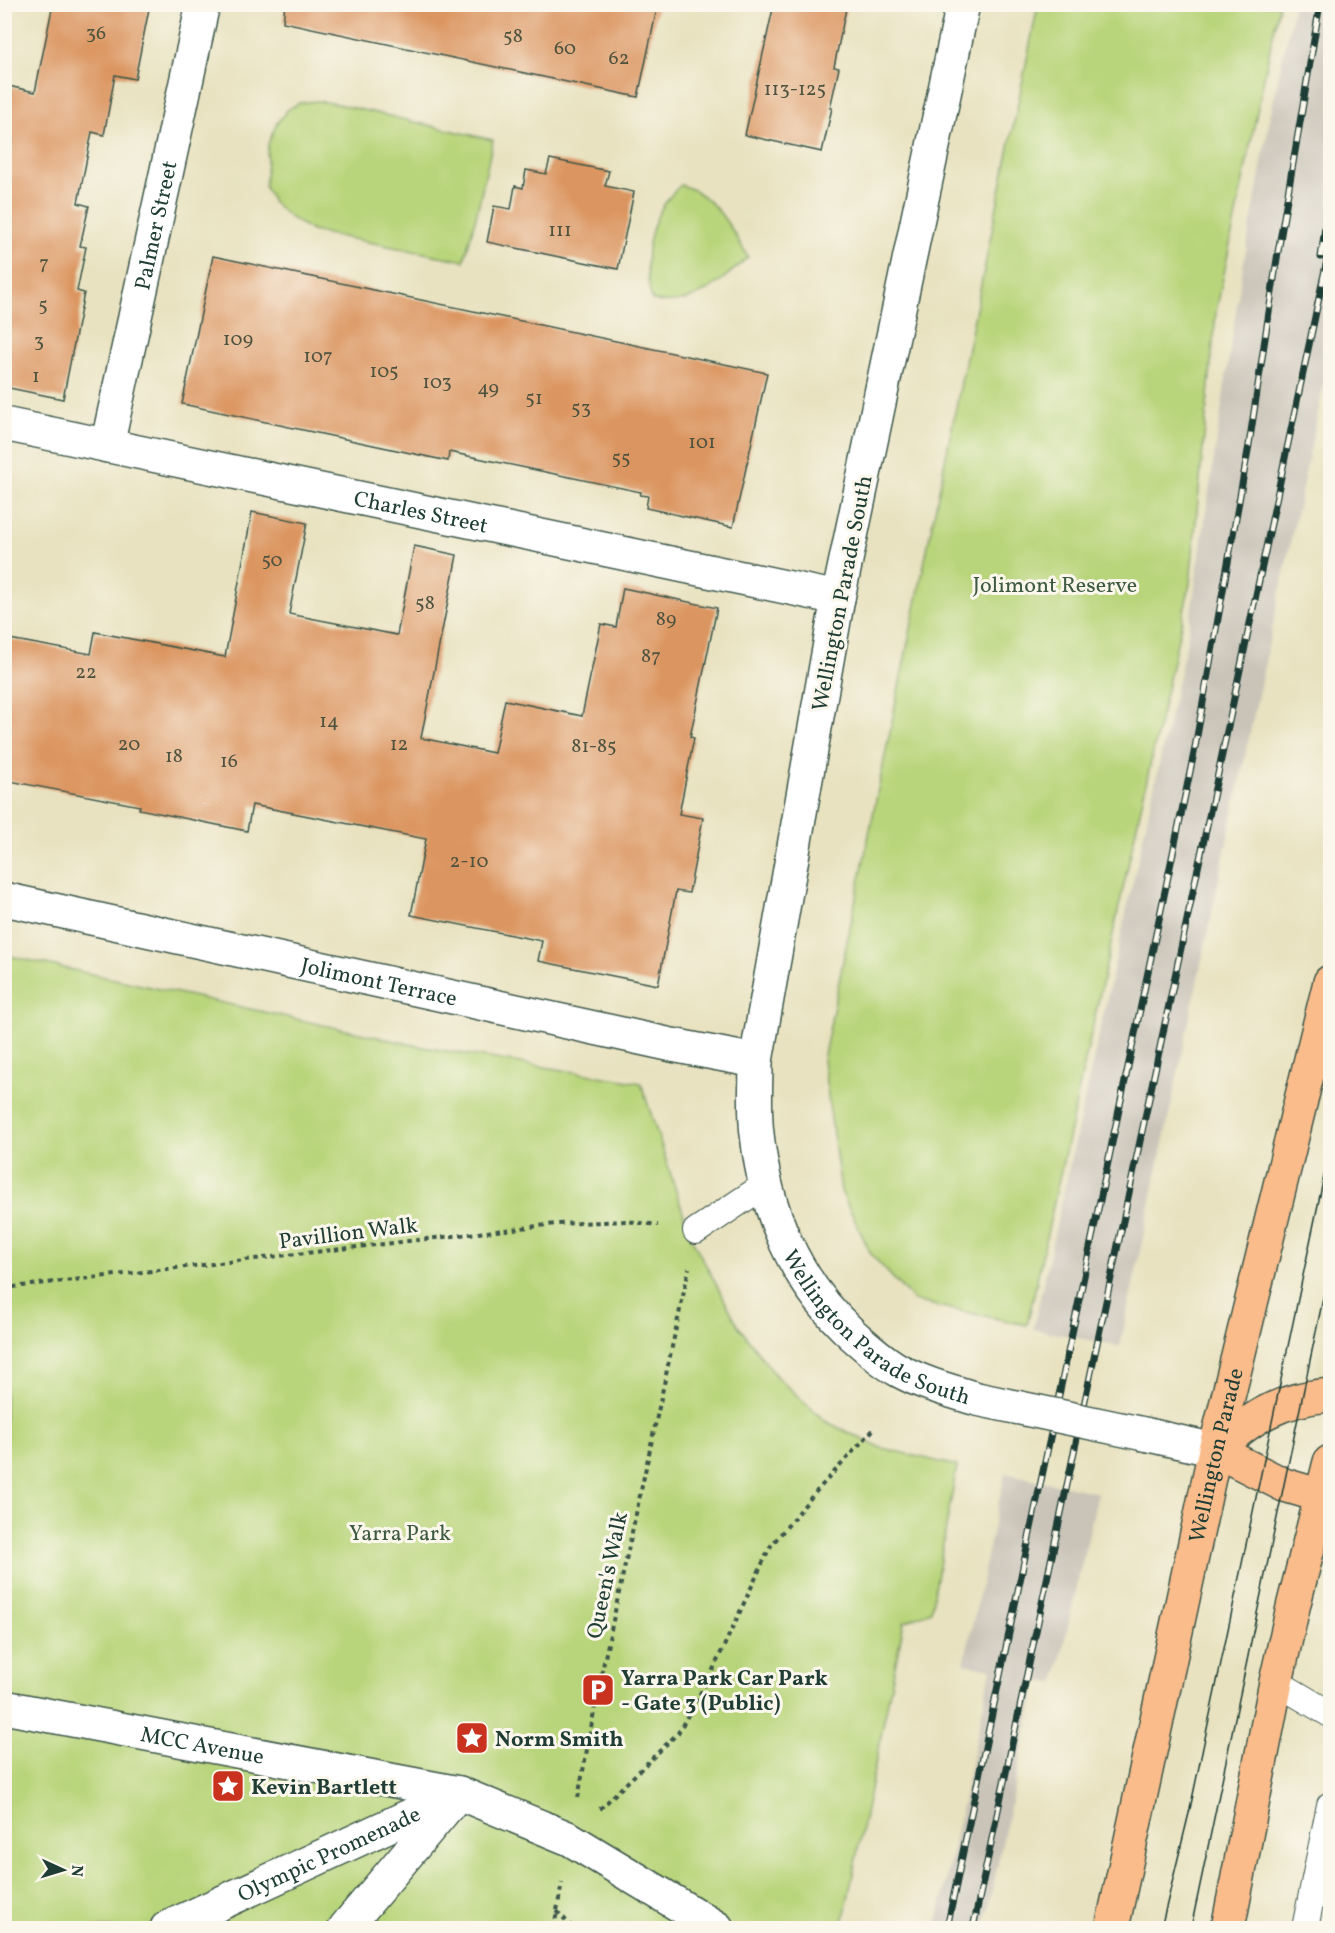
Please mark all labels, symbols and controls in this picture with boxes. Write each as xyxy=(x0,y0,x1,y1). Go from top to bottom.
house number: 36 xyxy=(86,20,106,48)
house number: 58 xyxy=(503,23,523,51)
house number: 60 xyxy=(554,35,576,63)
house number: 62 xyxy=(609,45,629,73)
house number: 113-125 xyxy=(764,76,826,104)
street label: Palmer Street xyxy=(128,158,187,293)
house number: 111 xyxy=(548,217,572,245)
house number: 7 xyxy=(39,250,49,278)
house number: 5 xyxy=(38,292,48,320)
house number: 109 xyxy=(223,326,253,354)
house number: 3 xyxy=(34,328,44,356)
house number: 107 xyxy=(303,343,333,371)
house number: 105 xyxy=(369,358,399,386)
house number: 1 xyxy=(32,363,40,391)
house number: 103 xyxy=(422,369,452,397)
house number: 49 xyxy=(477,375,499,403)
house number: 51 xyxy=(525,385,543,413)
house number: 53 xyxy=(571,395,591,423)
house number: 101 xyxy=(688,429,716,457)
house number: 55 xyxy=(611,445,631,473)
street label: Wellington Parade South xyxy=(805,473,882,714)
street label: Charles Street xyxy=(351,484,491,543)
house number: 50 xyxy=(261,547,283,575)
park label: Jolimont Reserve xyxy=(973,571,1137,602)
house number: 58 xyxy=(415,590,435,618)
house number: 89 xyxy=(656,606,676,634)
house number: 87 xyxy=(641,643,661,671)
house number: 22 xyxy=(75,659,97,687)
house number: 14 xyxy=(319,708,339,736)
house number: 20 xyxy=(118,731,140,759)
house number: 12 xyxy=(390,731,408,759)
house number: 81-85 xyxy=(571,733,617,761)
house number: 18 xyxy=(165,743,183,771)
house number: 16 xyxy=(220,748,238,776)
house number: 2-10 xyxy=(450,848,488,876)
street label: Jolimont Terrace xyxy=(298,951,460,1016)
street label: Pavillion Walk xyxy=(277,1211,420,1258)
street label: Wellington Parade South xyxy=(774,1245,974,1414)
street label: Wellington Parade xyxy=(1182,1365,1253,1546)
street label: Queen's Walk xyxy=(580,1509,637,1642)
park label: Yarra Park xyxy=(349,1519,451,1550)
place label: Yarra Park Car Park - Gate 3 (Public) xyxy=(621,1664,828,1720)
parking icon: Yarra Park Car Park - Gate 3 (Public) xyxy=(580,1672,616,1708)
street label: MCC Avenue xyxy=(138,1720,266,1774)
place icon: Norm Smith xyxy=(454,1720,490,1756)
place label: Norm Smith xyxy=(495,1725,624,1756)
place icon: Kevin Bartlett xyxy=(210,1768,246,1804)
place label: Kevin Bartlett xyxy=(251,1773,397,1804)
street label: Olympic Promenade xyxy=(233,1800,426,1911)
north arrow xyxy=(33,1840,93,1900)
text: N xyxy=(65,1864,87,1878)

